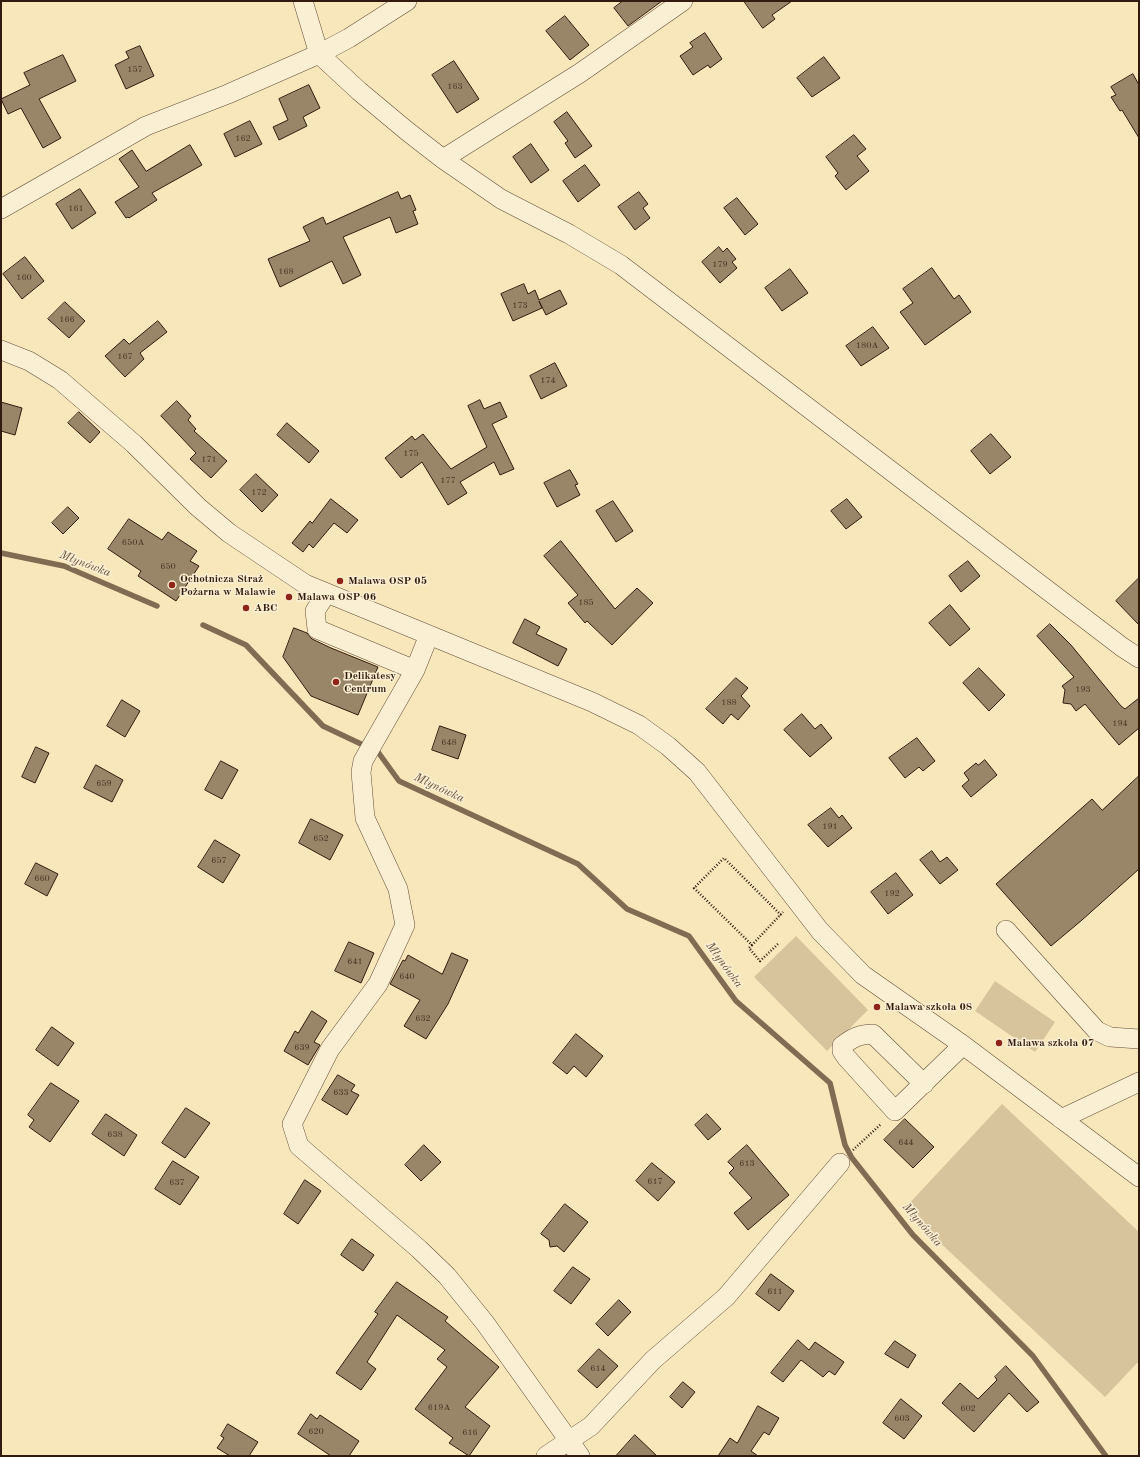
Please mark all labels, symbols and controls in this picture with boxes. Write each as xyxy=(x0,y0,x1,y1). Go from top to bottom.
house number: 157 xyxy=(127,65,143,75)
house number: 163 xyxy=(447,82,463,92)
house number: 162 xyxy=(235,134,251,144)
house number: 161 xyxy=(68,204,84,214)
house number: 179 xyxy=(712,260,728,270)
house number: 168 xyxy=(278,267,294,277)
house number: 160 xyxy=(16,273,32,283)
house number: 173 xyxy=(512,301,528,311)
house number: 166 xyxy=(59,315,75,325)
house number: 180A xyxy=(856,341,878,351)
house number: 167 xyxy=(117,352,133,362)
house number: 174 xyxy=(540,376,556,386)
house number: 175 xyxy=(403,449,419,459)
house number: 171 xyxy=(201,455,217,465)
house number: 177 xyxy=(440,476,456,486)
house number: 172 xyxy=(251,488,267,498)
house number: 650A xyxy=(122,538,144,548)
water label: Młynówka xyxy=(57,548,113,580)
house number: 650 xyxy=(160,562,176,572)
place label: Ochotnicza Straż Pożarna w Malawie xyxy=(180,572,276,598)
place label: Malawa OSP 05 xyxy=(348,574,427,588)
marker: Malawa OSP 05 xyxy=(335,576,345,586)
marker: Ochotnicza Straż Pożarna w Malawie xyxy=(167,580,177,590)
place label: Malawa OSP 06 xyxy=(297,590,376,604)
marker: Malawa OSP 06 xyxy=(284,592,294,602)
house number: 185 xyxy=(578,598,594,608)
place label: ABC xyxy=(254,601,277,615)
marker: ABC xyxy=(241,603,251,613)
place label: Delikatesy Centrum xyxy=(344,669,396,695)
marker: Delikatesy Centrum xyxy=(331,677,341,687)
house number: 193 xyxy=(1075,685,1091,695)
house number: 188 xyxy=(721,698,737,708)
house number: 194 xyxy=(1112,719,1128,729)
house number: 648 xyxy=(441,738,457,748)
water label: Młynówka xyxy=(412,770,466,806)
house number: 659 xyxy=(96,779,112,789)
house number: 191 xyxy=(822,822,838,832)
house number: 652 xyxy=(313,834,329,844)
house number: 657 xyxy=(211,856,227,866)
house number: 660 xyxy=(34,874,50,884)
house number: 192 xyxy=(884,889,900,899)
water label: Młynówka xyxy=(702,939,746,991)
house number: 641 xyxy=(347,957,363,967)
house number: 640 xyxy=(399,972,415,982)
place label: Malawa szkoła 08 xyxy=(885,1000,972,1014)
marker: Malawa szkoła 08 xyxy=(872,1002,882,1012)
house number: 632 xyxy=(415,1014,431,1024)
place label: Malawa szkoła 07 xyxy=(1007,1036,1094,1050)
marker: Malawa szkoła 07 xyxy=(994,1038,1004,1048)
house number: 639 xyxy=(294,1043,310,1053)
house number: 633 xyxy=(333,1088,349,1098)
house number: 638 xyxy=(107,1130,123,1140)
house number: 644 xyxy=(898,1138,914,1148)
house number: 613 xyxy=(739,1159,755,1169)
house number: 617 xyxy=(647,1177,663,1187)
house number: 637 xyxy=(169,1178,185,1188)
water label: Młynówka xyxy=(899,1200,945,1250)
house number: 611 xyxy=(767,1287,783,1297)
house number: 614 xyxy=(590,1364,606,1374)
house number: 619A xyxy=(428,1403,450,1413)
house number: 602 xyxy=(960,1404,976,1414)
house number: 603 xyxy=(894,1414,910,1424)
house number: 620 xyxy=(308,1427,324,1437)
house number: 616 xyxy=(462,1428,478,1438)

